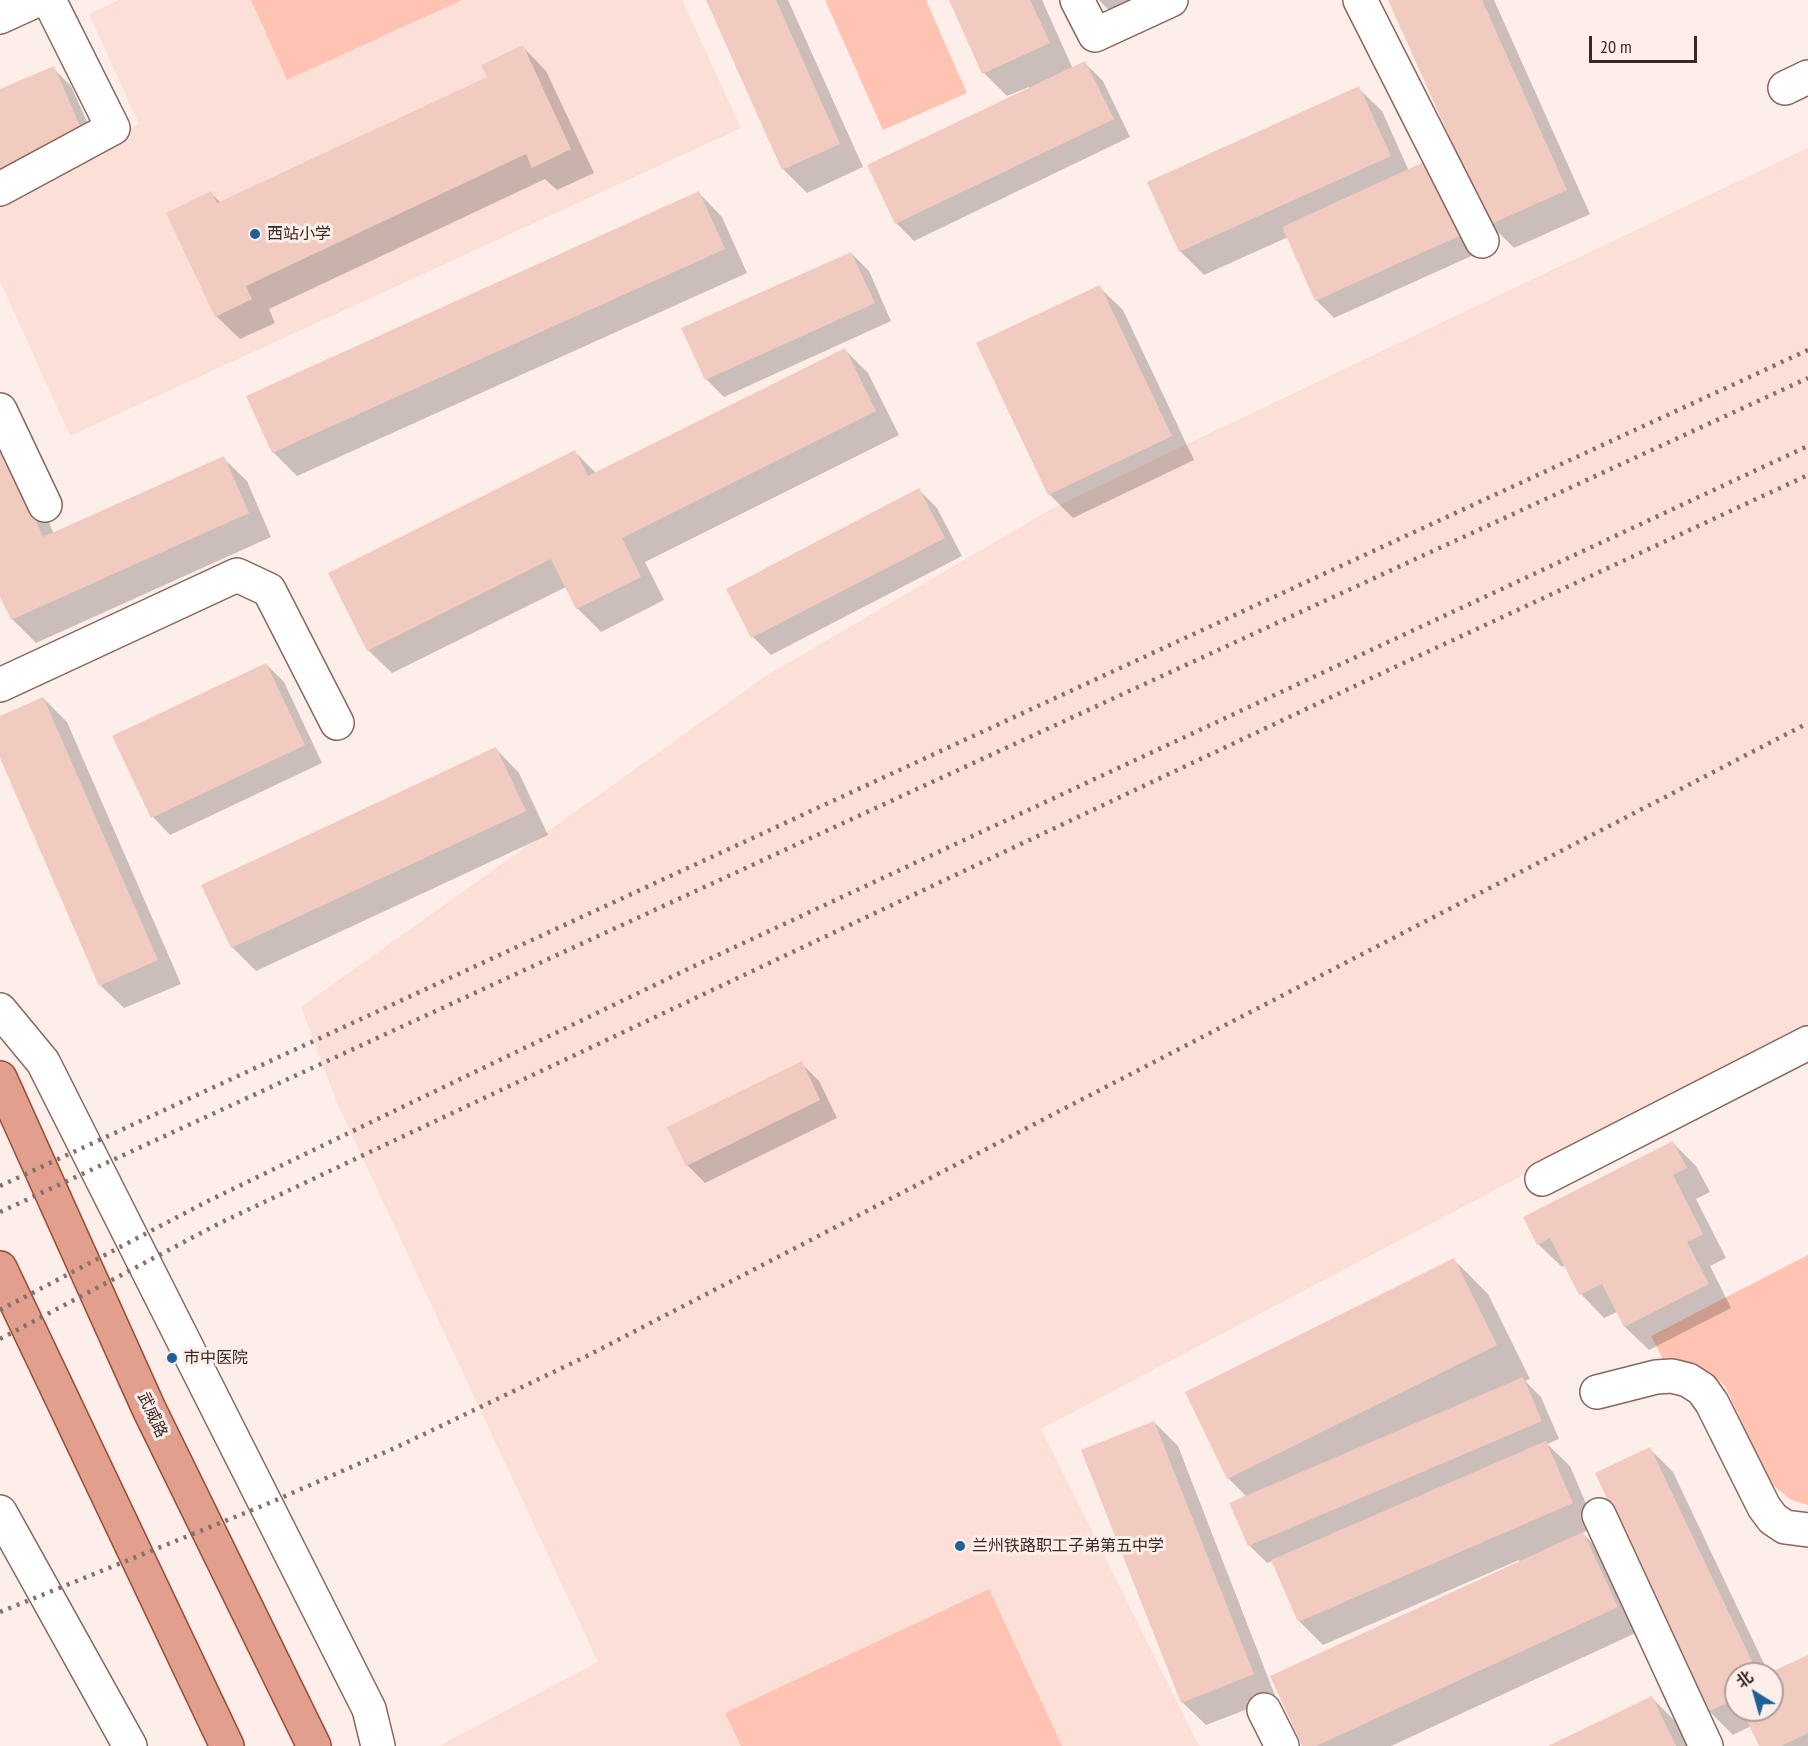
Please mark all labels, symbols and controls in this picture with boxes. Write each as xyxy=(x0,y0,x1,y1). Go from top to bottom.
scale bar xyxy=(1592,24,1700,62)
text: 20 m xyxy=(1600,35,1632,58)
place label: 西站小学 xyxy=(267,224,331,244)
marker: 西站小学 xyxy=(248,227,262,241)
place label: 市中医院 xyxy=(184,1348,248,1368)
marker: 市中医院 xyxy=(165,1351,179,1365)
street label: 武威路 xyxy=(133,1389,171,1441)
place label: 兰州铁路职工子弟第五中学 xyxy=(972,1536,1164,1556)
marker: 兰州铁路职工子弟第五中学 xyxy=(953,1539,967,1553)
north arrow xyxy=(1724,1662,1784,1722)
text: 北 xyxy=(1732,1666,1757,1692)

